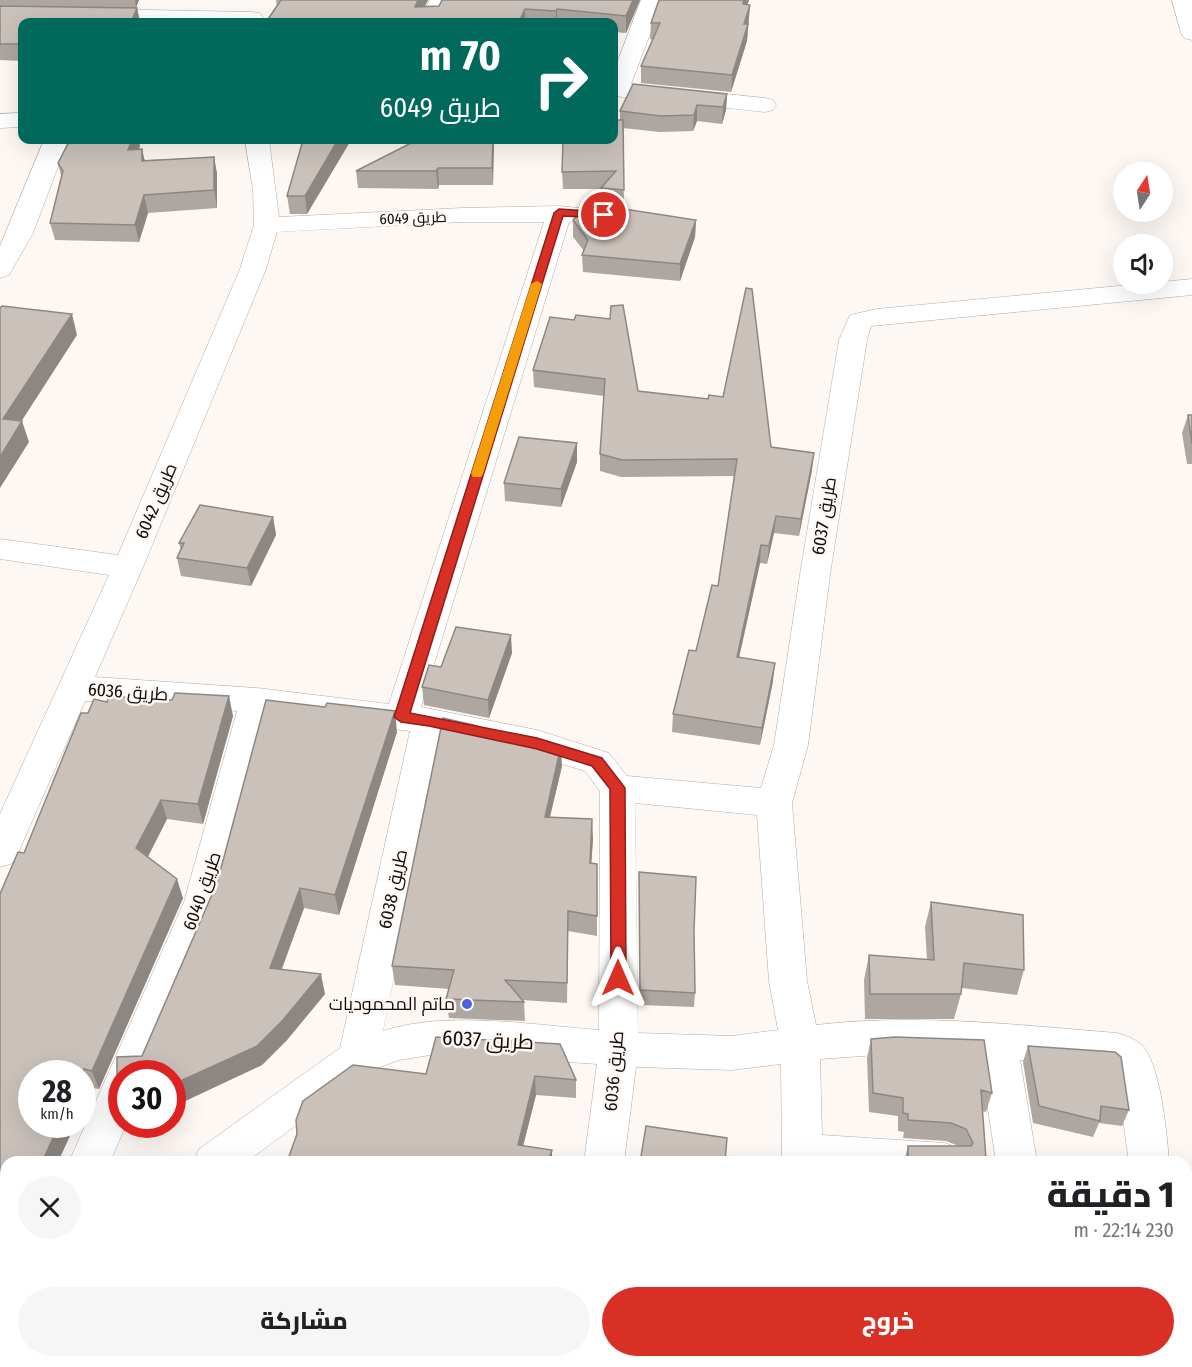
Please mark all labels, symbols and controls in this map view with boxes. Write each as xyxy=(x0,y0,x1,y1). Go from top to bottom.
text: 70 m xyxy=(420,31,501,81)
icon: right xyxy=(522,42,600,120)
text: طريق 6049 xyxy=(380,92,501,124)
north arrow xyxy=(1113,162,1173,222)
map controls xyxy=(1113,162,1173,294)
pin xyxy=(578,189,629,240)
icon: arrive xyxy=(587,198,620,231)
street label: طريق 6049 xyxy=(379,208,447,229)
button: sound xyxy=(1113,234,1173,294)
street label: طريق 6042 xyxy=(130,460,183,543)
street label: طريق 6037 xyxy=(807,475,842,557)
street label: طريق 6036 xyxy=(87,678,169,707)
street label: طريق 6038 xyxy=(374,847,413,931)
street label: طريق 6040 xyxy=(178,849,227,934)
position arrow xyxy=(586,946,650,1010)
place label: ماتم المحموديات xyxy=(329,993,455,1016)
marker: ماتم المحموديات xyxy=(460,997,474,1011)
street label: طريق 6037 xyxy=(441,1025,535,1055)
street label: طريق 6036 xyxy=(600,1030,629,1112)
speed limit sign: 30 xyxy=(108,1060,186,1138)
text: 28 xyxy=(42,1074,72,1110)
text: km/h xyxy=(40,1105,74,1123)
text: 1 دقيقة xyxy=(1047,1173,1174,1217)
button: close xyxy=(18,1176,81,1239)
text: 230 m · 22:14 xyxy=(1074,1218,1174,1242)
button: مشاركة xyxy=(18,1287,590,1356)
button: خروج xyxy=(602,1287,1174,1356)

